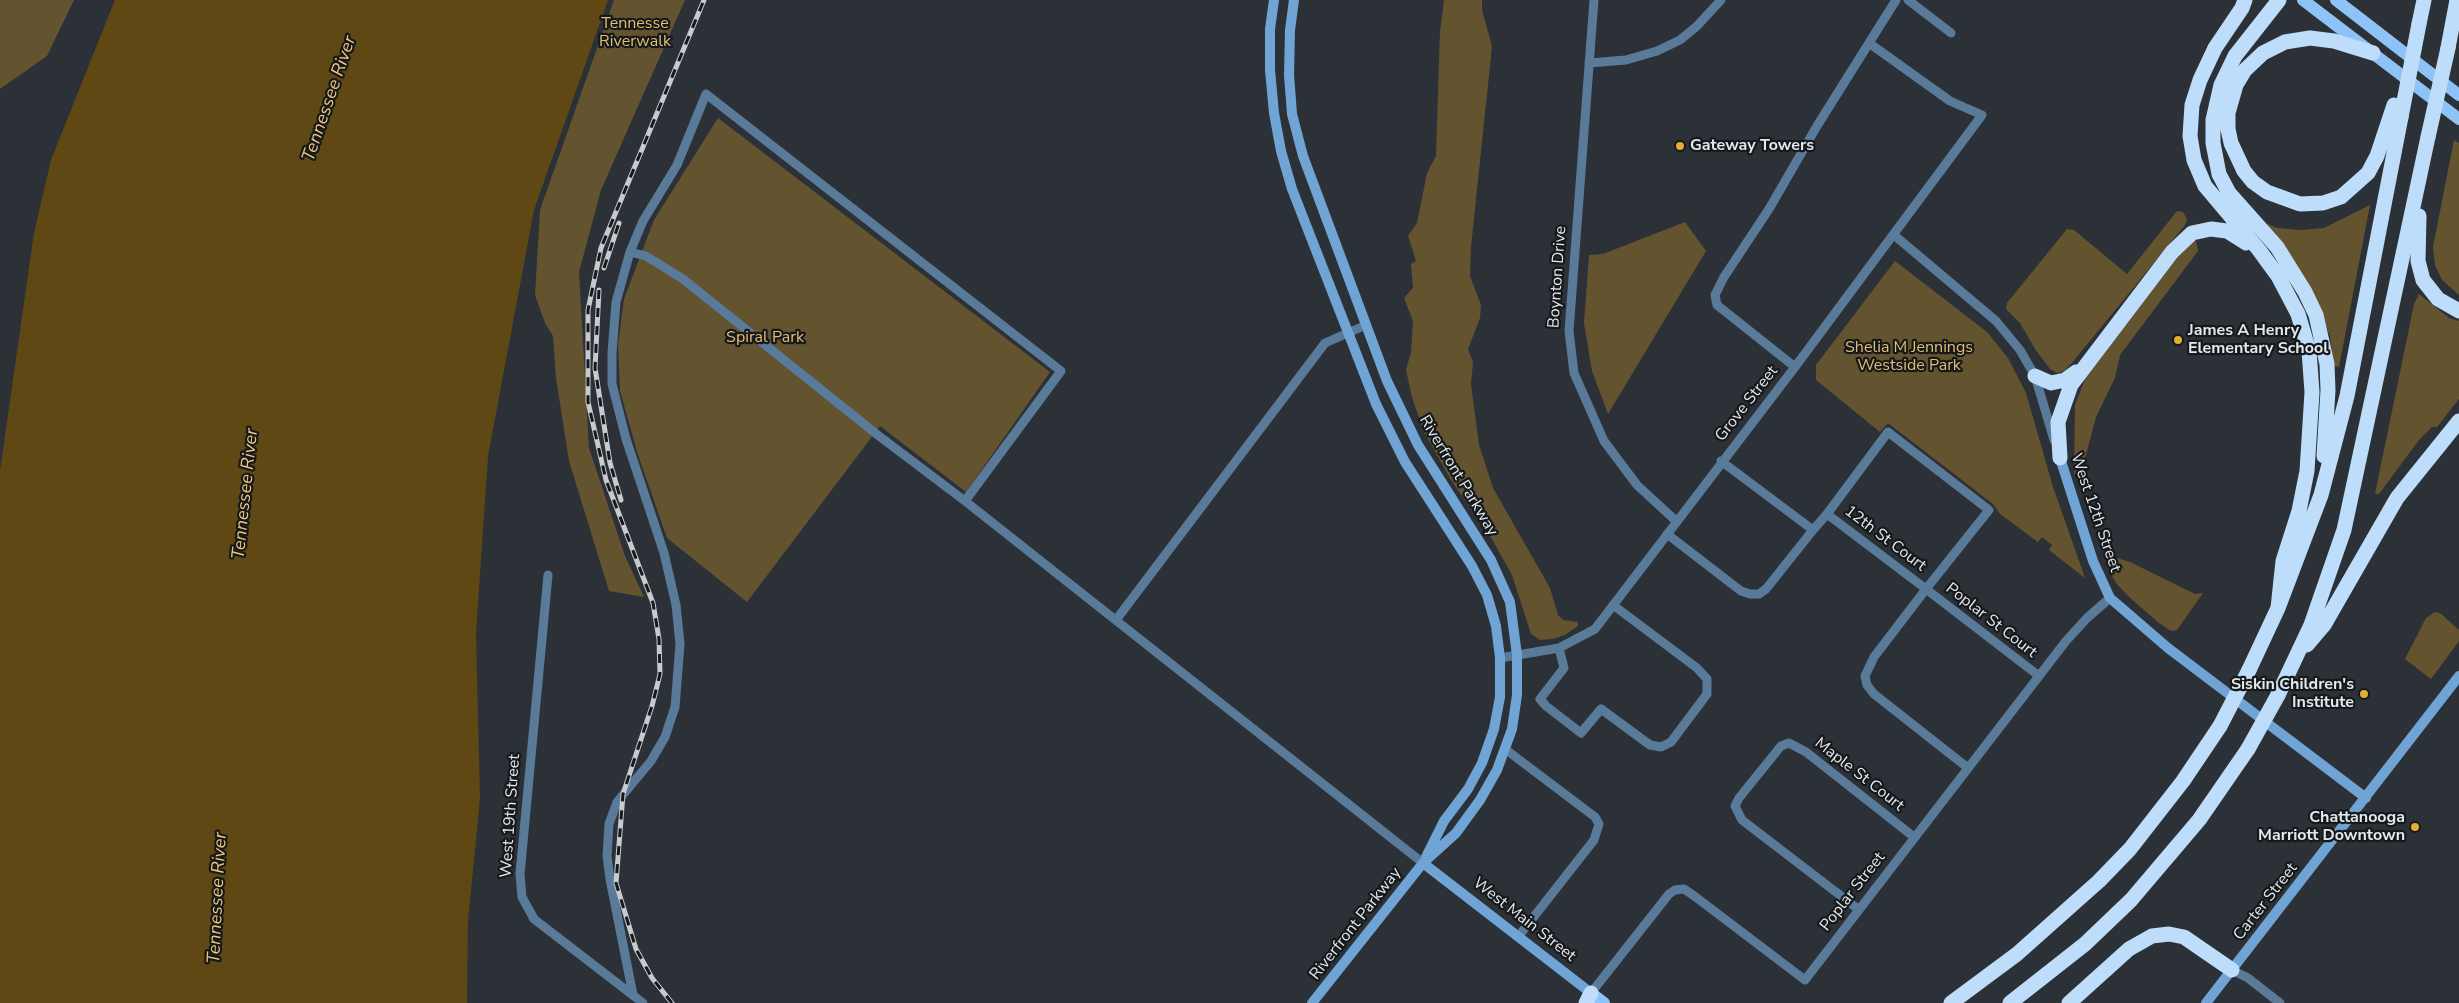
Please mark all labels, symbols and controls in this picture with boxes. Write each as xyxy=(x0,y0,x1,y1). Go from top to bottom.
park label: Tennesse Riverwalk xyxy=(599,14,671,52)
water label: Tennessee River xyxy=(298,33,362,165)
place label: Gateway Towers xyxy=(1690,136,1814,156)
marker: Gateway Towers xyxy=(1674,140,1686,152)
street label: Boynton Drive xyxy=(1545,225,1571,329)
place label: James A Henry Elementary School xyxy=(2188,321,2328,359)
park label: Spiral Park xyxy=(726,328,804,348)
marker: James A Henry Elementary School xyxy=(2172,334,2184,346)
park label: Shelia M Jennings Westside Park xyxy=(1845,338,1973,376)
street label: Grove Street xyxy=(1712,362,1782,446)
street label: Riverfront Parkway xyxy=(1414,412,1502,540)
water label: Tennessee River xyxy=(228,427,264,561)
street label: West 12th Street xyxy=(2066,451,2124,575)
street label: 12th St Court xyxy=(1840,502,1930,576)
street label: Poplar St Court xyxy=(1942,579,2040,663)
place label: Siskin Children's Institute xyxy=(2231,675,2354,713)
marker: Siskin Children's Institute xyxy=(2358,688,2370,700)
street label: Maple St Court xyxy=(1810,734,1908,816)
street label: West 19th Street xyxy=(497,753,525,879)
place label: Chattanooga Marriott Downtown xyxy=(2258,808,2405,846)
marker: Chattanooga Marriott Downtown xyxy=(2409,821,2421,833)
water label: Tennessee River xyxy=(204,832,232,964)
street label: Poplar Street xyxy=(1816,849,1890,935)
street label: Carter Street xyxy=(2230,860,2302,944)
street label: Riverfront Parkway xyxy=(1306,864,1406,984)
street label: West Main Street xyxy=(1469,874,1579,966)

